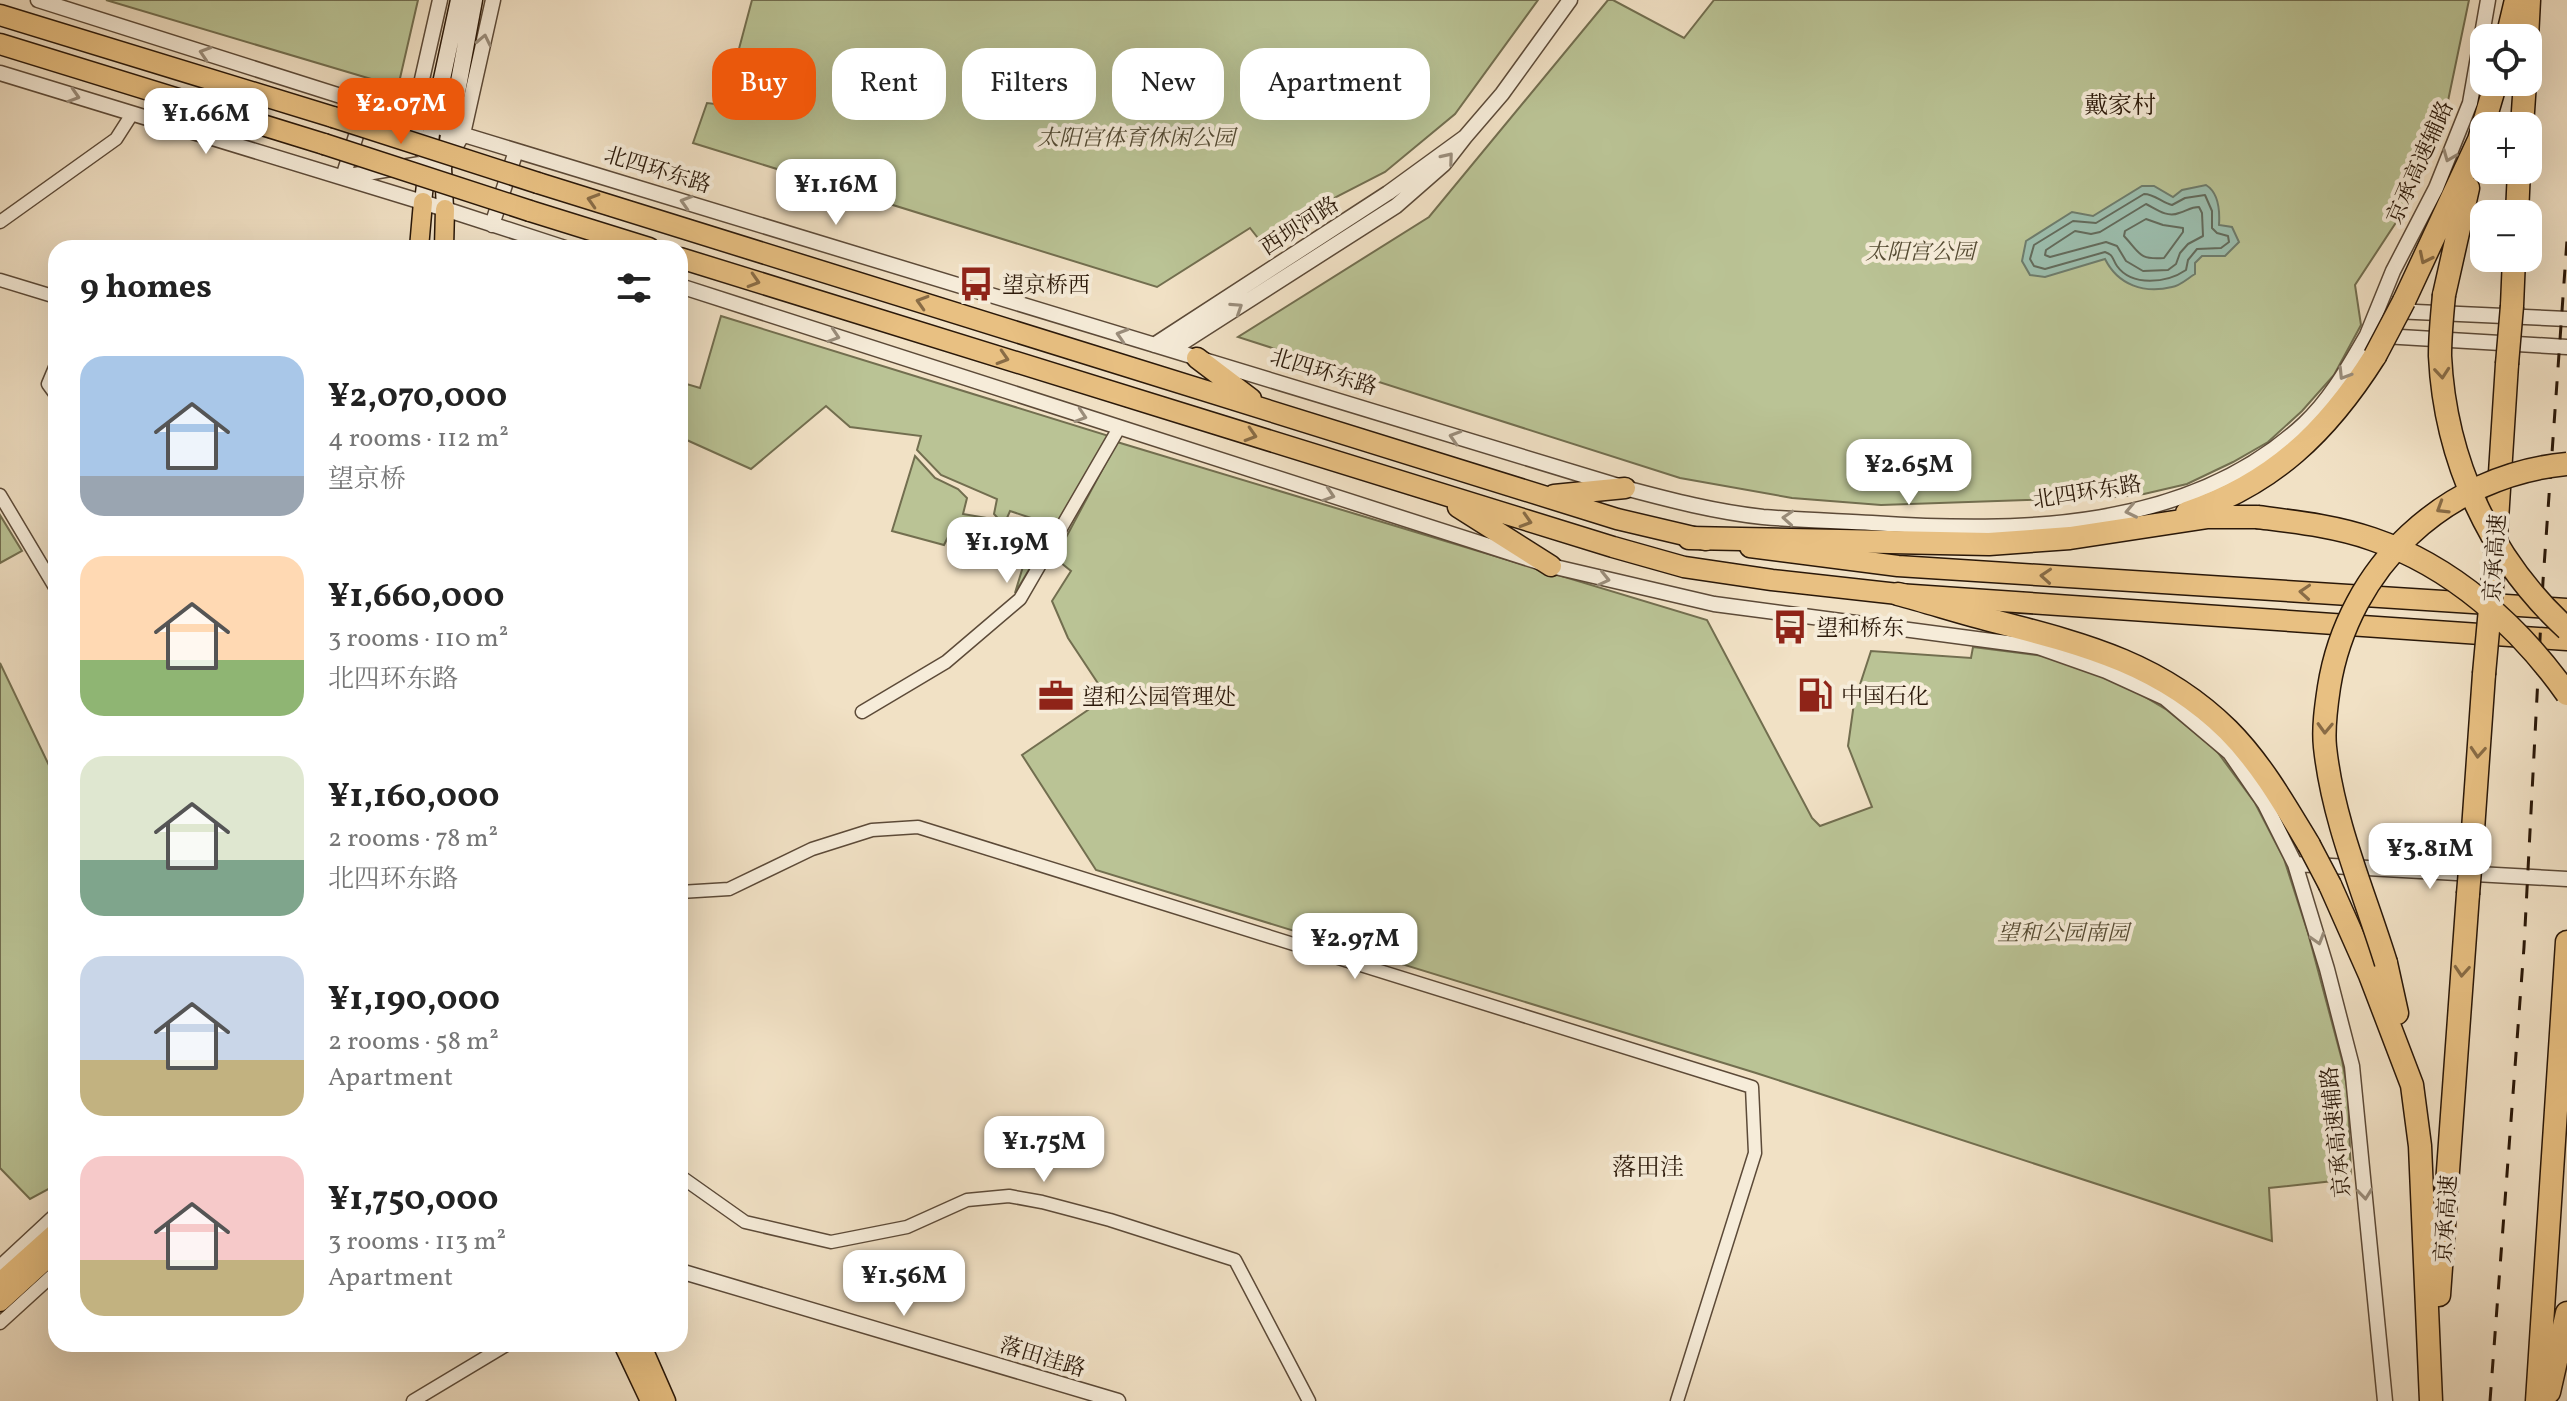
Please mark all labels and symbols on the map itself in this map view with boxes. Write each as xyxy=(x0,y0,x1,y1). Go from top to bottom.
one-way arrow xyxy=(475,33,492,47)
one-way arrow xyxy=(199,46,213,62)
pin: ¥2.07M xyxy=(336,78,466,146)
one-way arrow xyxy=(67,87,81,103)
pin: ¥1.66M xyxy=(141,88,271,156)
district label: 戴家村 xyxy=(2084,90,2156,124)
street label: 京承高速辅路 xyxy=(2380,96,2462,230)
park label: 太阳宫体育休闲公园 xyxy=(1037,124,1238,155)
street label: 北四环东路 xyxy=(600,140,714,202)
one-way arrow xyxy=(2442,148,2459,162)
one-way arrow xyxy=(1438,153,1453,167)
pin: ¥1.16M xyxy=(771,159,901,227)
street label: 西坝河路 xyxy=(1255,190,1346,264)
one-way arrow xyxy=(587,193,601,209)
one-way arrow xyxy=(680,195,693,211)
park label: 太阳宫公园 xyxy=(1865,238,1978,269)
one-way arrow xyxy=(2419,249,2435,264)
bus stop icon: 望京桥西 xyxy=(957,265,995,303)
place label: 望京桥西 xyxy=(1002,271,1090,302)
one-way arrow xyxy=(747,272,761,288)
one-way arrow xyxy=(915,295,929,311)
one-way arrow xyxy=(1228,303,1243,318)
one-way arrow xyxy=(826,327,840,343)
one-way arrow xyxy=(1116,328,1129,344)
street label: 北四环东路 xyxy=(1266,342,1380,404)
one-way arrow xyxy=(995,349,1009,365)
one-way arrow xyxy=(2338,365,2353,380)
one-way arrow xyxy=(2433,367,2450,380)
one-way arrow xyxy=(1074,407,1088,423)
one-way arrow xyxy=(1244,426,1257,442)
one-way arrow xyxy=(1449,430,1463,446)
pin: ¥2.65M xyxy=(1844,439,1974,507)
street label: 北四环东路 xyxy=(2031,470,2144,517)
one-way arrow xyxy=(1321,486,1335,502)
one-way arrow xyxy=(2436,499,2451,514)
one-way arrow xyxy=(2125,502,2138,519)
one-way arrow xyxy=(1782,510,1795,527)
one-way arrow xyxy=(1518,511,1532,527)
street label: 京承高速 xyxy=(2478,513,2515,603)
pin: ¥1.19M xyxy=(942,517,1072,585)
one-way arrow xyxy=(2039,568,2052,585)
one-way arrow xyxy=(1597,570,1611,587)
one-way arrow xyxy=(2298,584,2311,601)
bus stop icon: 望和桥东 xyxy=(1771,608,1809,646)
place label: 望和桥东 xyxy=(1816,614,1904,645)
fuel station icon: 中国石化 xyxy=(1796,676,1834,714)
office icon: 望和公园管理处 xyxy=(1037,677,1075,715)
place label: 中国石化 xyxy=(1841,682,1929,713)
place label: 望和公园管理处 xyxy=(1082,683,1236,714)
one-way arrow xyxy=(2317,722,2334,735)
one-way arrow xyxy=(2470,746,2487,759)
pin: ¥3.81M xyxy=(2365,823,2495,891)
pin: ¥2.97M xyxy=(1290,913,1420,981)
park label: 望和公园南园 xyxy=(1997,919,2132,950)
one-way arrow xyxy=(2309,931,2325,945)
one-way arrow xyxy=(2454,965,2471,978)
street label: 京承高速辅路 xyxy=(2315,1064,2360,1199)
pin: ¥1.75M xyxy=(979,1116,1109,1184)
district label: 落田洼 xyxy=(1612,1152,1684,1186)
street label: 京承高速 xyxy=(2429,1174,2466,1264)
one-way arrow xyxy=(2356,1188,2373,1201)
pin: ¥1.56M xyxy=(839,1250,969,1318)
street label: 落田洼路 xyxy=(996,1331,1089,1386)

